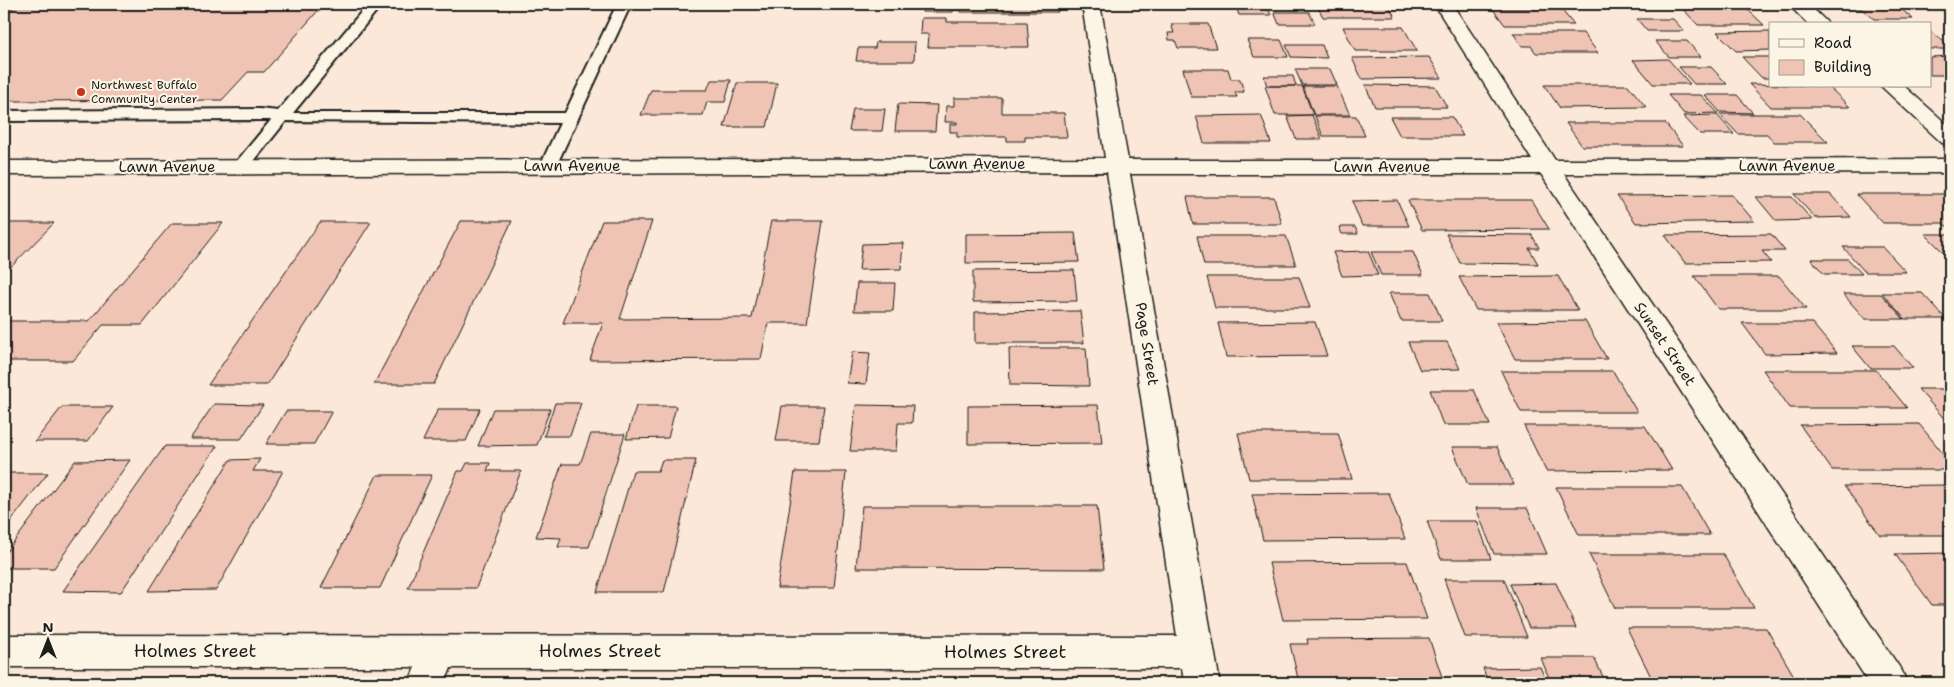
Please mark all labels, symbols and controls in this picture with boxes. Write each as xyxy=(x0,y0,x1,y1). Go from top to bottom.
legend xyxy=(1769,22,1932,88)
text: Road xyxy=(1814,33,1852,53)
text: Building xyxy=(1814,57,1871,77)
place label: Northwest Buffalo Community Center xyxy=(91,77,198,107)
marker: Northwest Buffalo Community Center xyxy=(75,86,87,98)
street label: Lawn Avenue xyxy=(928,154,1026,174)
street label: Lawn Avenue xyxy=(523,156,621,176)
street label: Lawn Avenue xyxy=(1738,156,1836,176)
street label: Lawn Avenue xyxy=(118,157,216,177)
street label: Lawn Avenue xyxy=(1333,157,1431,177)
street label: Sunset Street xyxy=(1630,298,1700,390)
street label: Page Street xyxy=(1131,301,1163,387)
north arrow xyxy=(22,614,72,664)
text: N xyxy=(42,618,54,636)
street label: Holmes Street xyxy=(134,639,256,663)
street label: Holmes Street xyxy=(539,639,661,663)
street label: Holmes Street xyxy=(944,640,1066,664)

